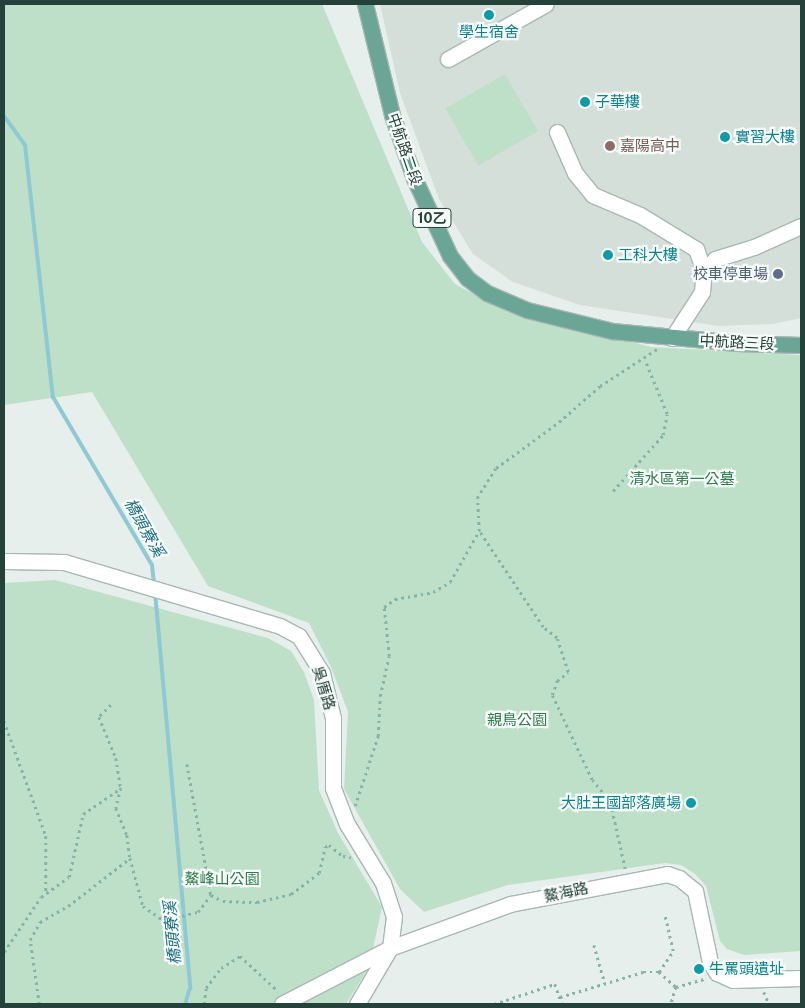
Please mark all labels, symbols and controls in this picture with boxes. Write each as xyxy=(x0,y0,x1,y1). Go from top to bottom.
marker: 學生宿舍 xyxy=(483,9,495,21)
place label: 學生宿舍 xyxy=(459,23,519,41)
place label: 子華樓 xyxy=(595,93,640,111)
marker: 子華樓 xyxy=(579,96,591,108)
street label: 中航路二段 xyxy=(384,111,426,187)
place label: 實習大樓 xyxy=(735,128,795,146)
marker: 實習大樓 xyxy=(719,131,731,143)
place label: 嘉陽高中 xyxy=(620,137,680,155)
marker: 嘉陽高中 xyxy=(604,140,616,152)
road number: 10乙 xyxy=(412,207,452,230)
place label: 工科大樓 xyxy=(618,246,678,264)
marker: 工科大樓 xyxy=(602,249,614,261)
place label: 校車停車場 xyxy=(693,265,768,283)
marker: 校車停車場 xyxy=(772,268,784,280)
street label: 中航路三段 xyxy=(699,331,775,353)
park label: 清水區第一公墓 xyxy=(630,470,734,488)
water label: 橋頭寮溪 xyxy=(120,495,168,561)
street label: 吳厝路 xyxy=(309,664,339,712)
park label: 親鳥公園 xyxy=(487,711,547,729)
place label: 大肚王國部落廣場 xyxy=(561,794,681,812)
marker: 大肚王國部落廣場 xyxy=(685,797,697,809)
park label: 鰲峰山公園 xyxy=(185,870,259,888)
street label: 鰲海路 xyxy=(542,879,590,905)
water label: 橋頭寮溪 xyxy=(161,900,185,966)
place label: 牛罵頭遺址 xyxy=(709,960,784,978)
marker: 牛罵頭遺址 xyxy=(693,963,705,975)

